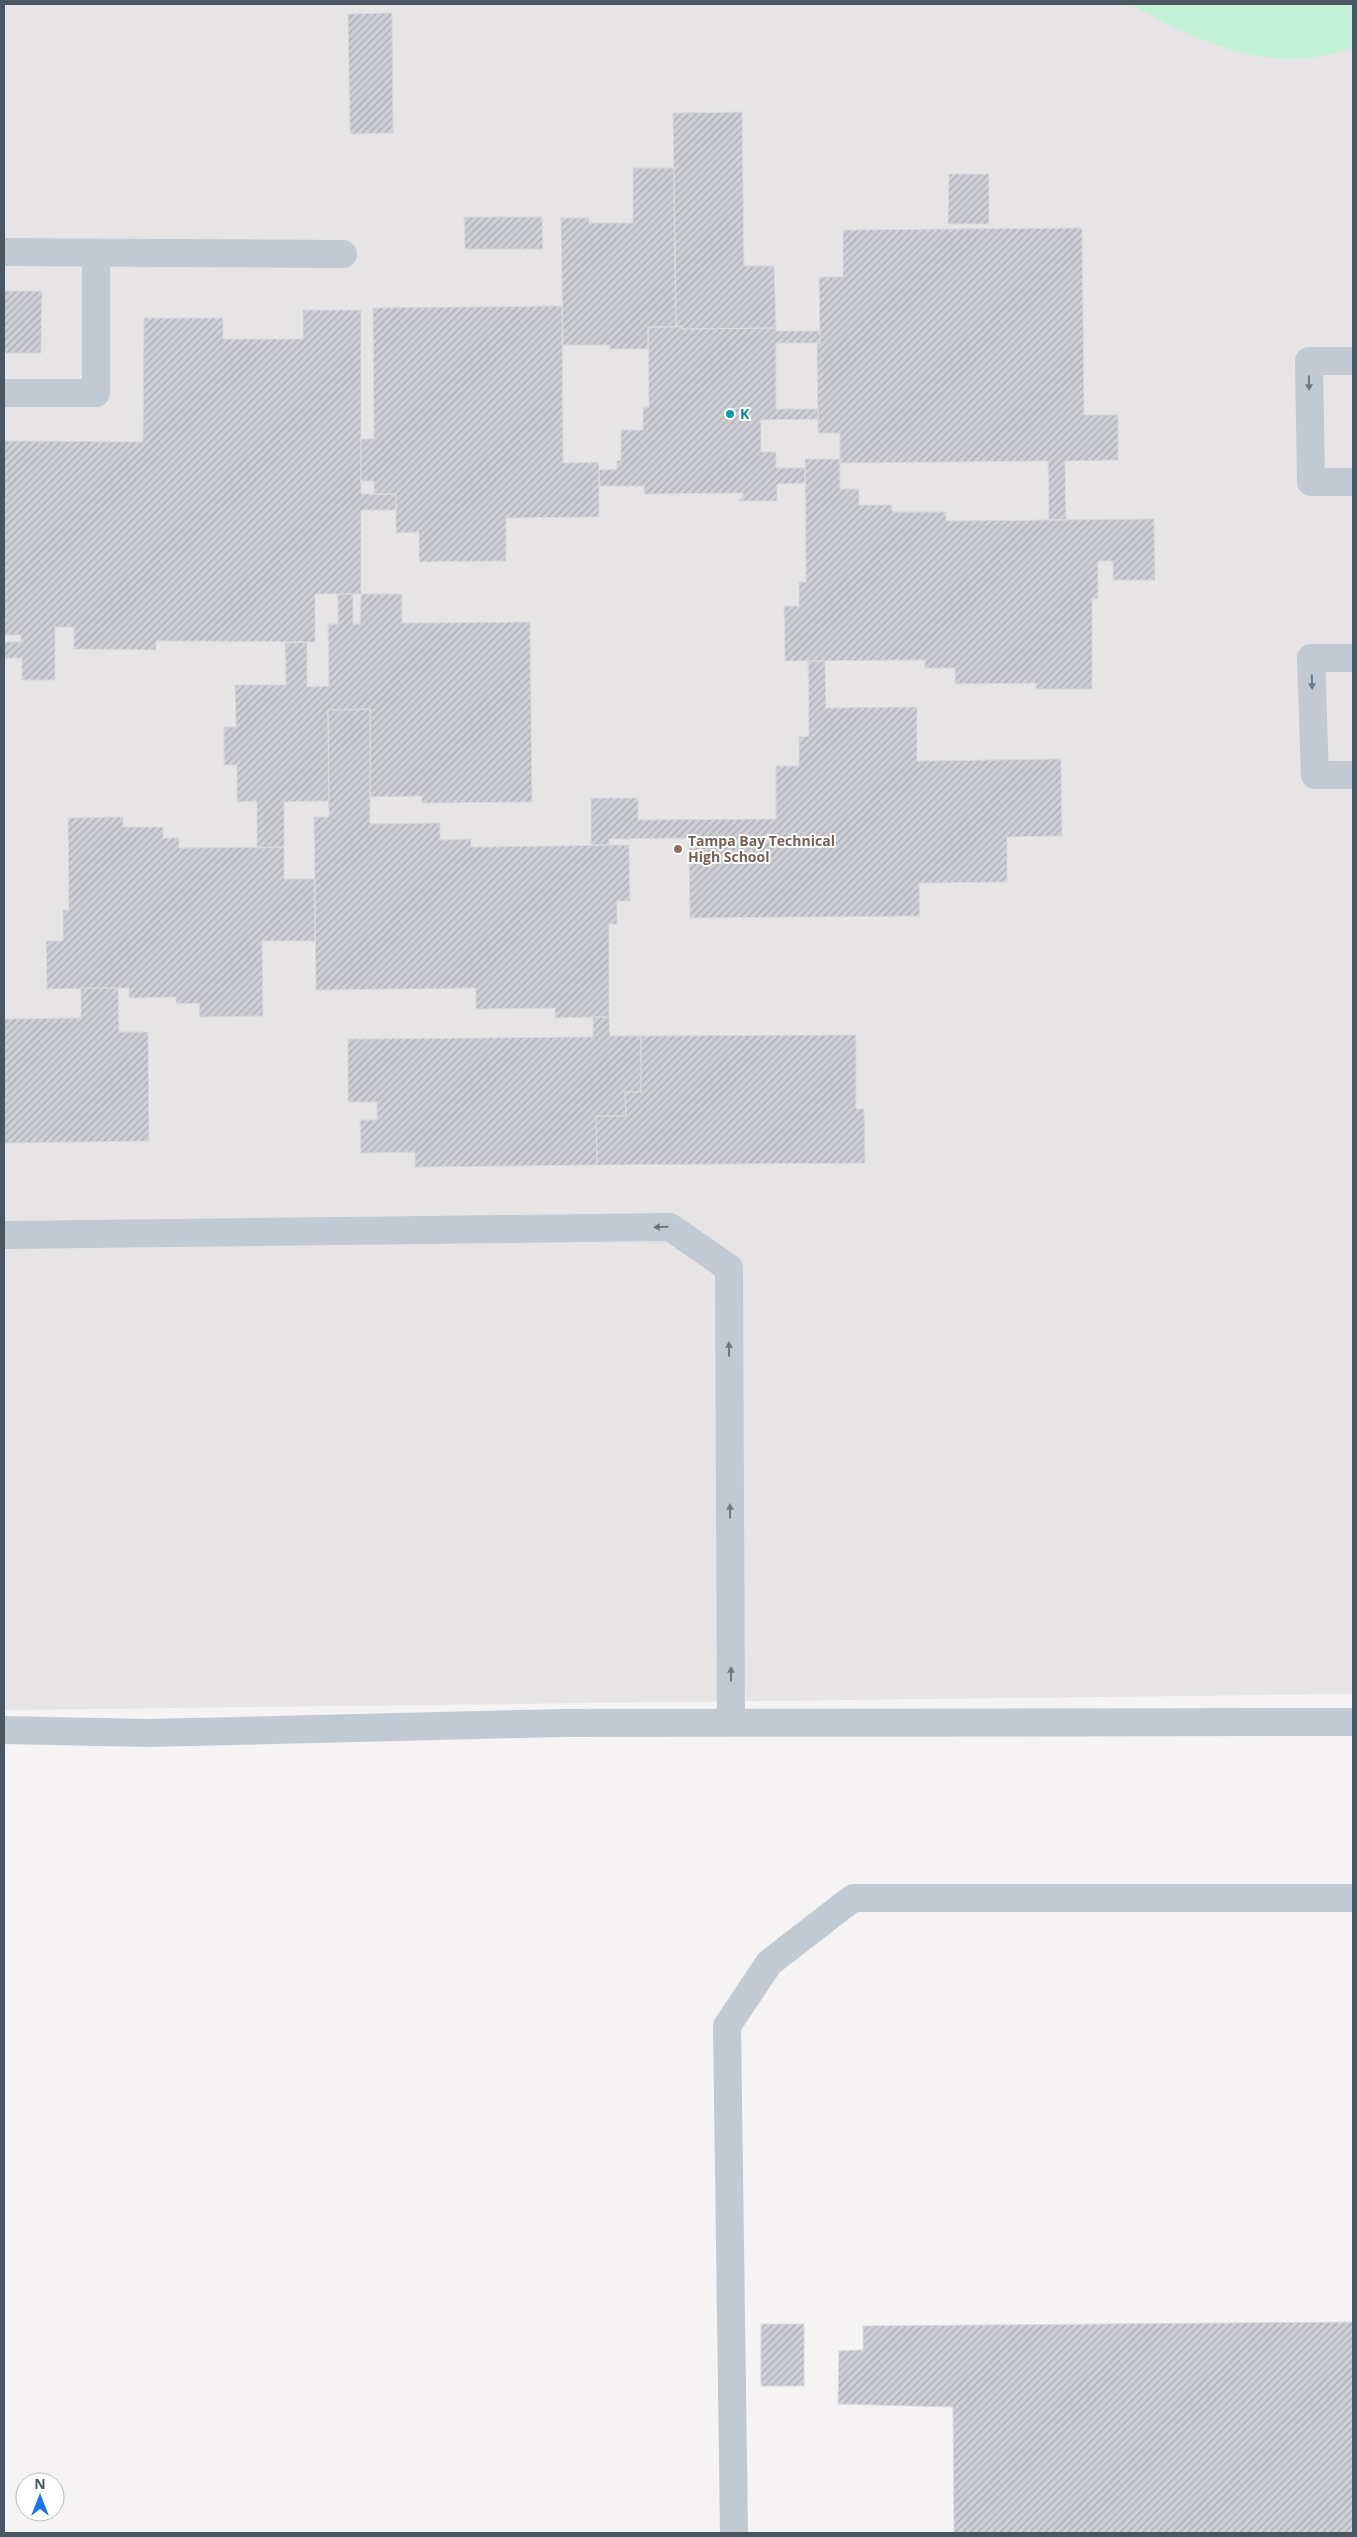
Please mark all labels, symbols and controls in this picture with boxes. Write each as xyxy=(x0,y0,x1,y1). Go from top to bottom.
one-way arrow xyxy=(1305,376,1313,392)
place label: K xyxy=(740,404,750,423)
marker: K xyxy=(724,408,736,420)
one-way arrow xyxy=(1308,675,1316,691)
place label: Tampa Bay Technical High School xyxy=(688,831,835,866)
marker: Tampa Bay Technical High School xyxy=(672,843,684,855)
one-way arrow xyxy=(652,1223,668,1231)
one-way arrow xyxy=(725,1341,733,1357)
one-way arrow xyxy=(726,1503,734,1519)
one-way arrow xyxy=(727,1666,735,1682)
north arrow xyxy=(15,2472,65,2522)
text: N xyxy=(34,2474,46,2493)

